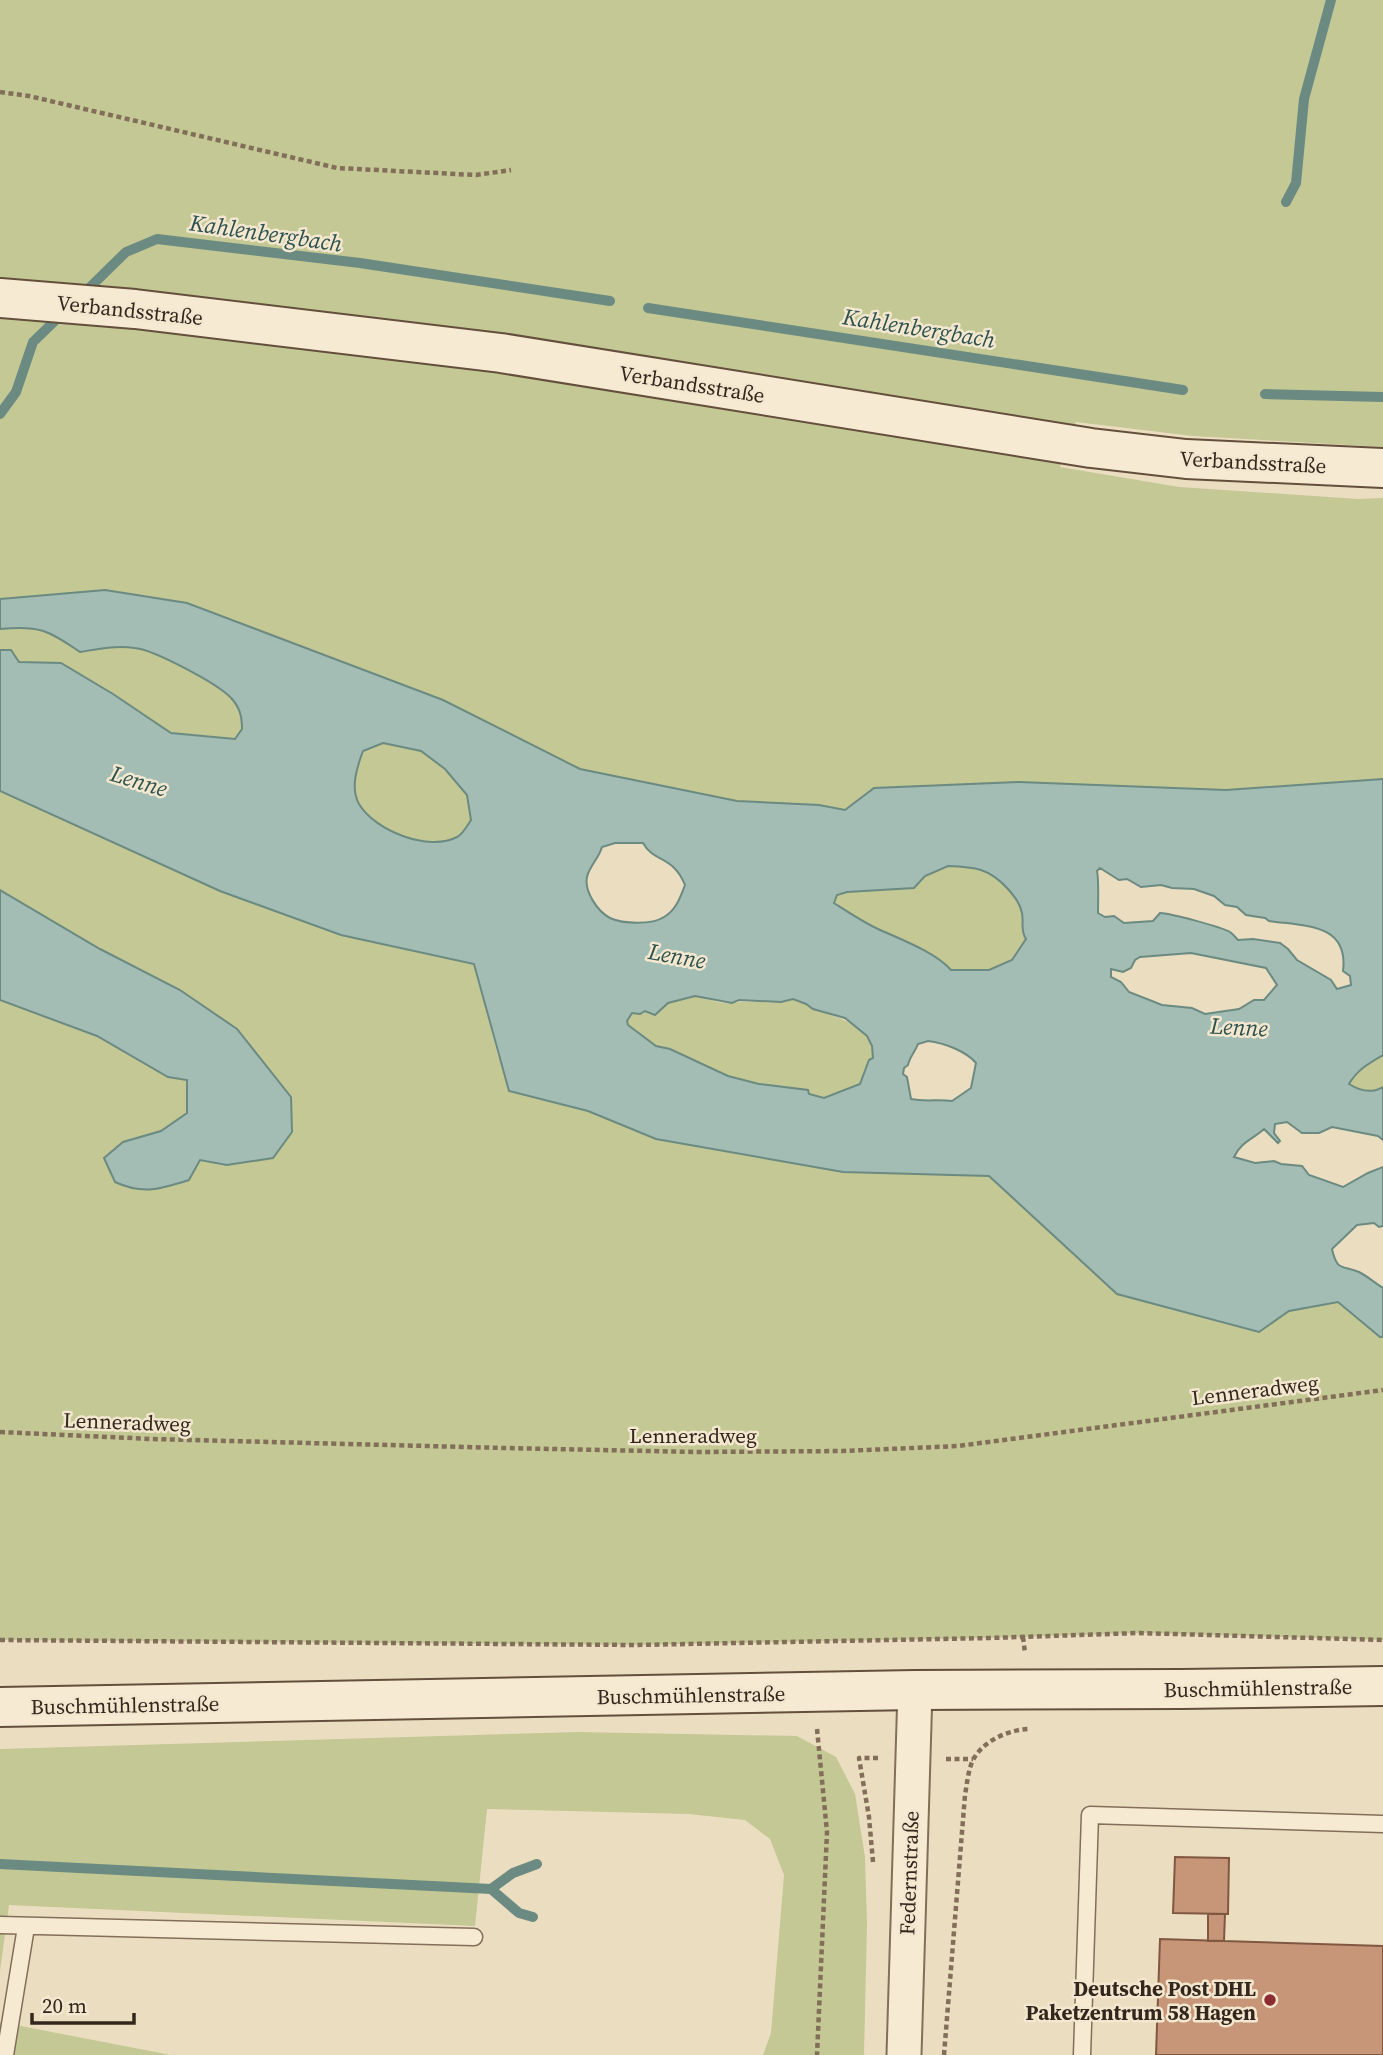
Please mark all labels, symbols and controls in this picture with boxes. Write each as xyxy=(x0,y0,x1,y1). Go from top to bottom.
water label: Kahlenbergbach xyxy=(187,206,345,260)
street label: Verbandsstraße xyxy=(55,288,205,332)
water label: Kahlenbergbach xyxy=(840,300,998,356)
street label: Verbandsstraße xyxy=(617,358,767,410)
street label: Verbandsstraße xyxy=(1179,444,1327,480)
water label: Lenne xyxy=(106,757,172,805)
water label: Lenne xyxy=(645,935,709,977)
water label: Lenne xyxy=(1208,1009,1269,1045)
street label: Lenneradweg xyxy=(1190,1368,1320,1412)
street label: Lenneradweg xyxy=(63,1405,191,1439)
street label: Lenneradweg xyxy=(629,1421,757,1450)
street label: Buschmühlenstraße xyxy=(1163,1672,1353,1704)
street label: Buschmühlenstraße xyxy=(596,1679,786,1711)
street label: Buschmühlenstraße xyxy=(30,1689,220,1721)
street label: Federnstraße xyxy=(892,1810,926,1936)
place label: Deutsche Post DHL Paketzentrum 58 Hagen xyxy=(1026,1974,1256,2027)
scale bar xyxy=(32,1982,133,2026)
text: 20 m xyxy=(42,1991,87,2020)
marker: Deutsche Post DHL Paketzentrum 58 Hagen xyxy=(1262,1992,1278,2008)

